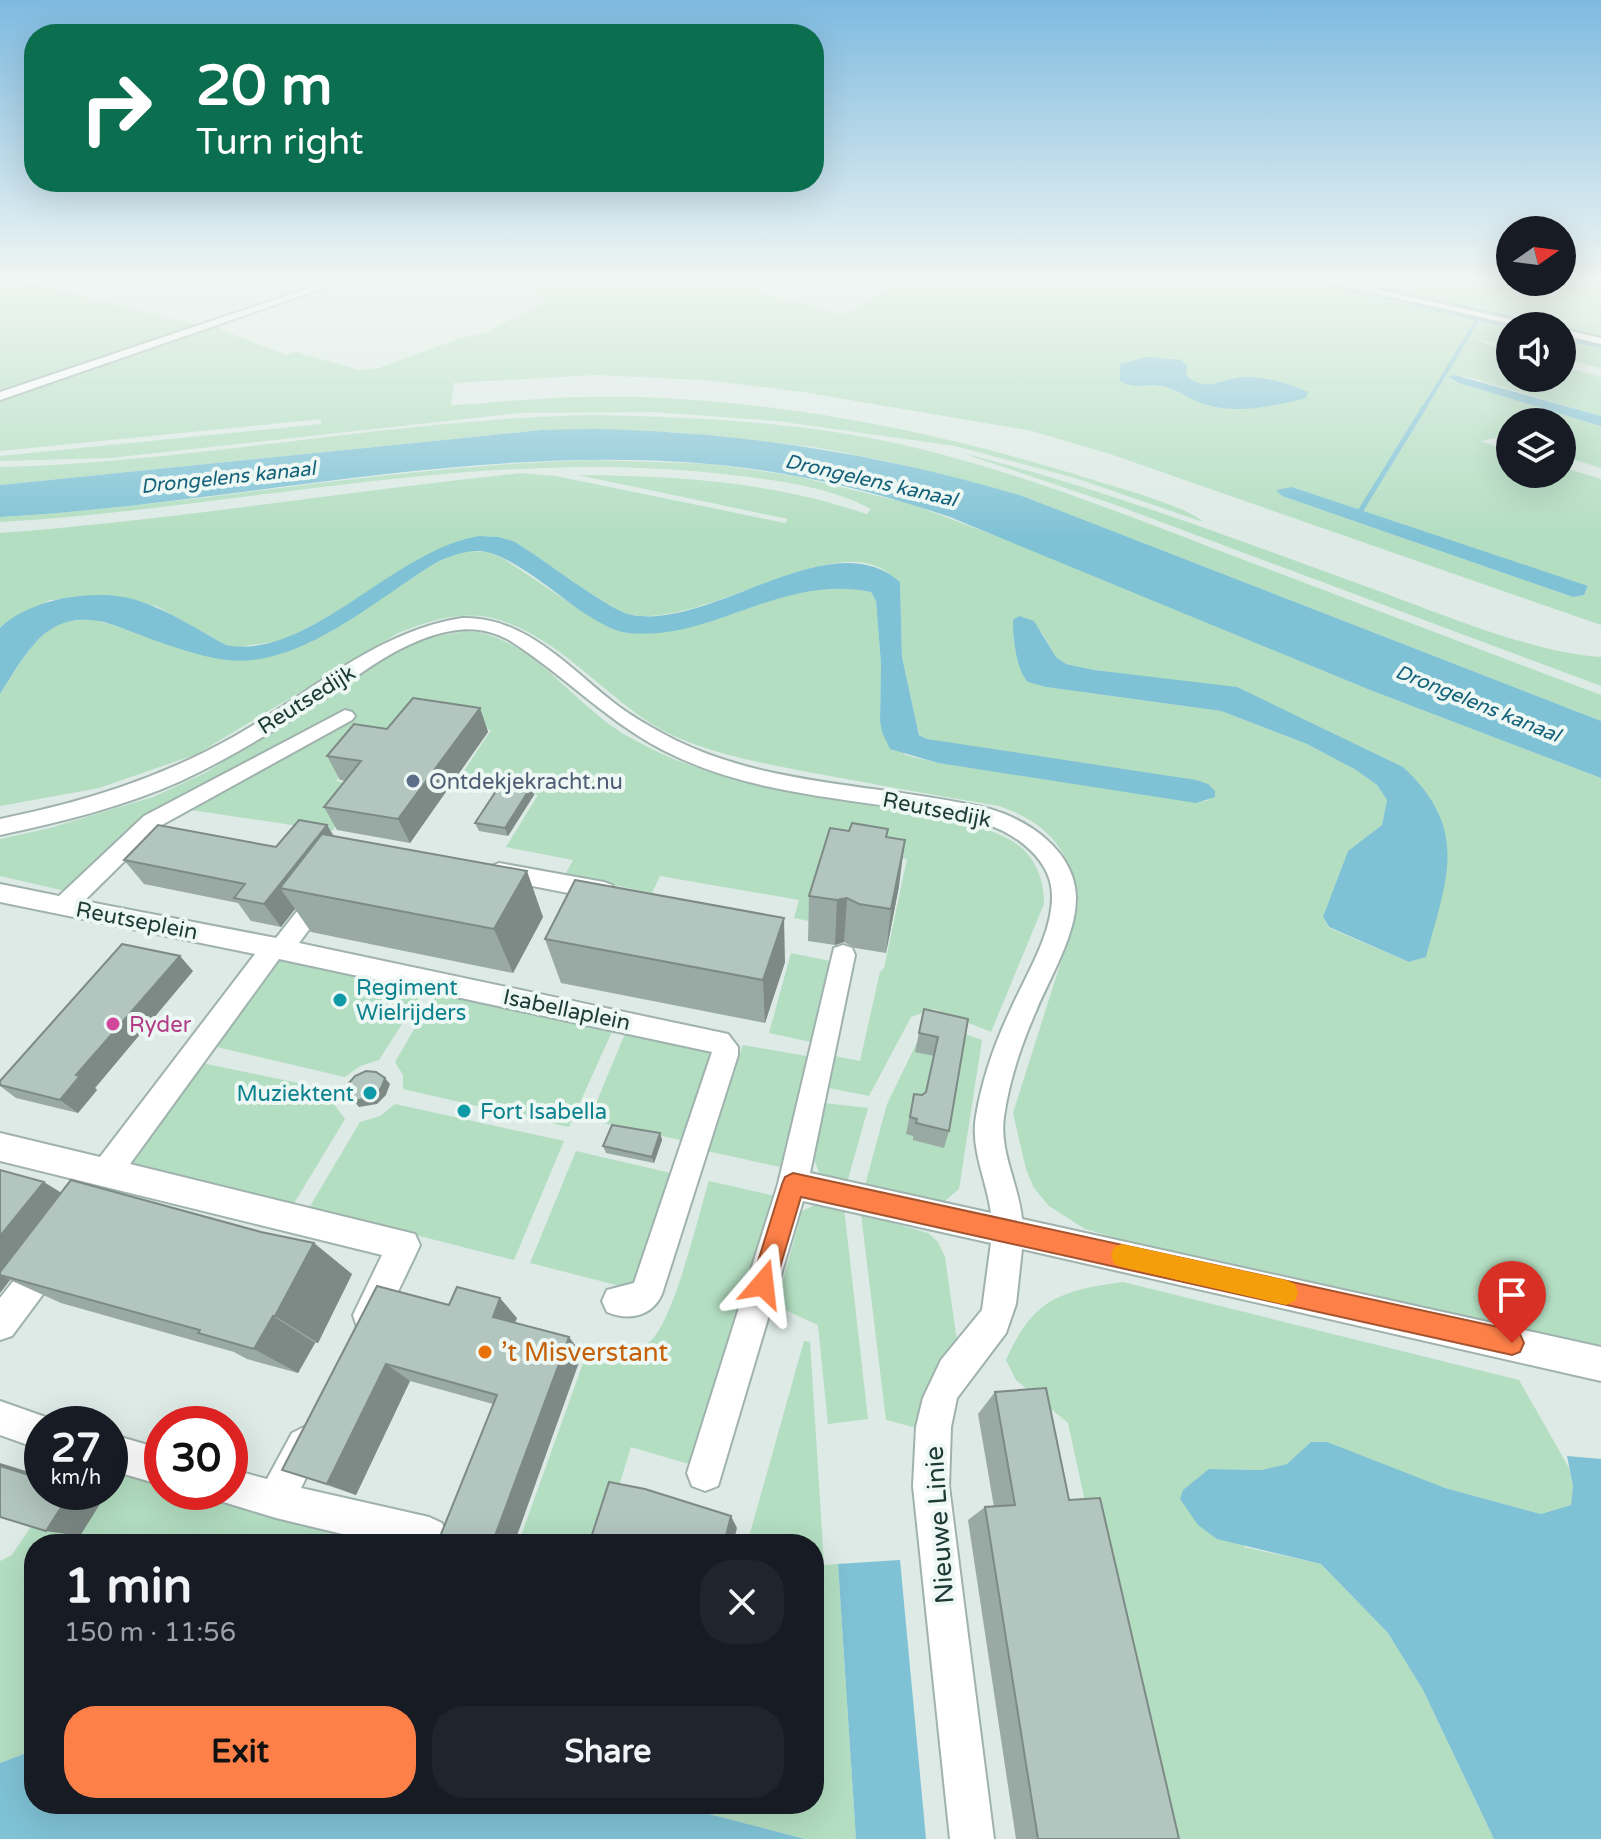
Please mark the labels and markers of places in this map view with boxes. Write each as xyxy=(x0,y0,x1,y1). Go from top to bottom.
place label: Ontdekjekracht.nu xyxy=(429,769,623,795)
marker: Ontdekjekracht.nu xyxy=(404,772,422,790)
place label: Regiment Wielrijders xyxy=(356,975,466,1026)
marker: Regiment Wielrijders xyxy=(331,991,349,1009)
place label: Ryder xyxy=(129,1012,192,1038)
marker: Ryder xyxy=(104,1015,122,1033)
place label: Muziektent xyxy=(237,1081,354,1107)
marker: Muziektent xyxy=(361,1084,379,1102)
place label: Fort Isabella xyxy=(480,1099,607,1125)
marker: Fort Isabella xyxy=(455,1102,473,1120)
pin xyxy=(1478,1261,1546,1343)
place label: ’t Misverstant xyxy=(501,1337,668,1368)
marker: ’t Misverstant xyxy=(476,1343,494,1361)

